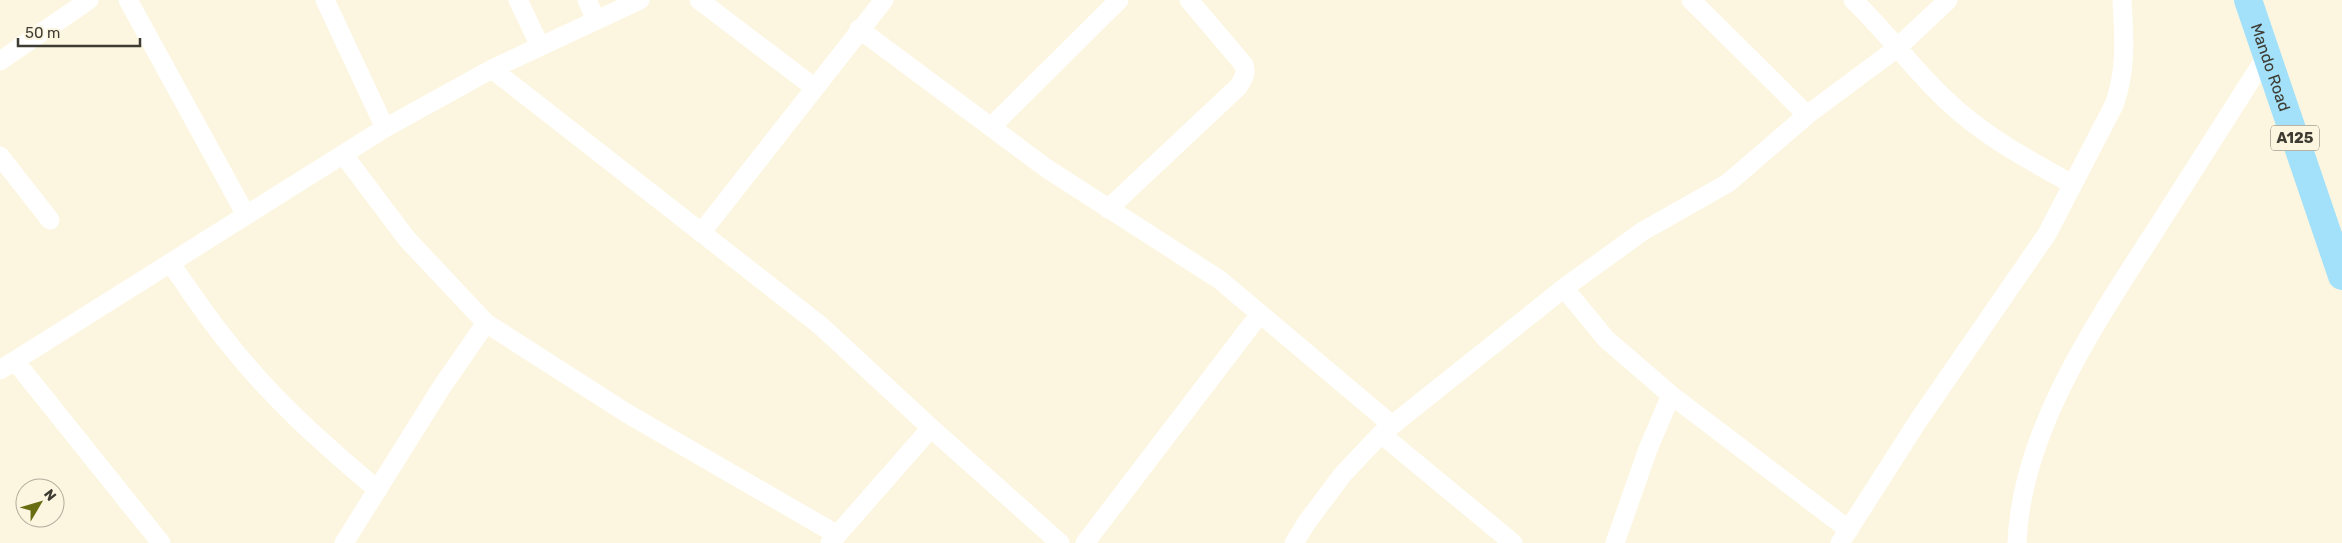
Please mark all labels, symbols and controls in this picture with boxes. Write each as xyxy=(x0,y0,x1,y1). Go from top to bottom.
scale bar xyxy=(18,15,140,47)
street label: Mando Road xyxy=(2247,21,2294,114)
text: 50 m xyxy=(25,24,60,42)
road number: A125 xyxy=(2271,126,2319,150)
north arrow xyxy=(15,478,65,528)
text: N xyxy=(40,486,60,505)

